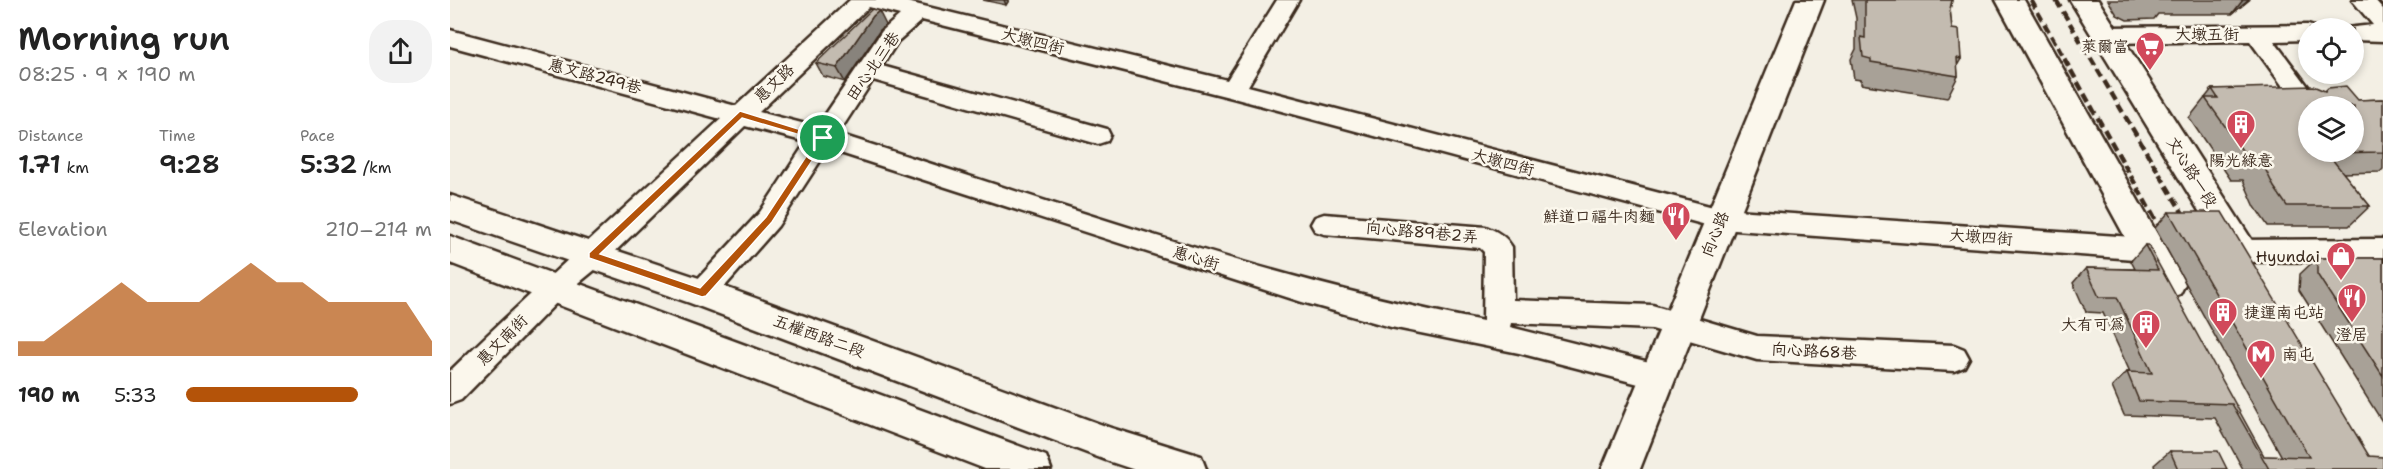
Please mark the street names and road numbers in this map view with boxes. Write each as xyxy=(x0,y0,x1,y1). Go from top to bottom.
street label: 大墩四街 xyxy=(999,23,1067,59)
street label: 大墩五街 xyxy=(2175,24,2239,45)
street label: 田心北三巷 xyxy=(841,27,905,105)
street label: 惠文路249巷 xyxy=(546,53,644,99)
street label: 惠文路 xyxy=(749,59,799,107)
street label: 文心路一段 xyxy=(2162,133,2222,211)
street label: 大墩四街 xyxy=(1469,144,1537,180)
street label: 向心路 xyxy=(1696,208,1734,260)
street label: 向心路89巷2弄 xyxy=(1365,217,1479,247)
street label: 大墩四街 xyxy=(1948,224,2014,250)
street label: 惠心街 xyxy=(1170,241,1222,275)
street label: 惠文南街 xyxy=(472,310,532,370)
street label: 五權西路二段 xyxy=(770,310,868,362)
street label: 向心路68巷 xyxy=(1771,338,1857,364)

